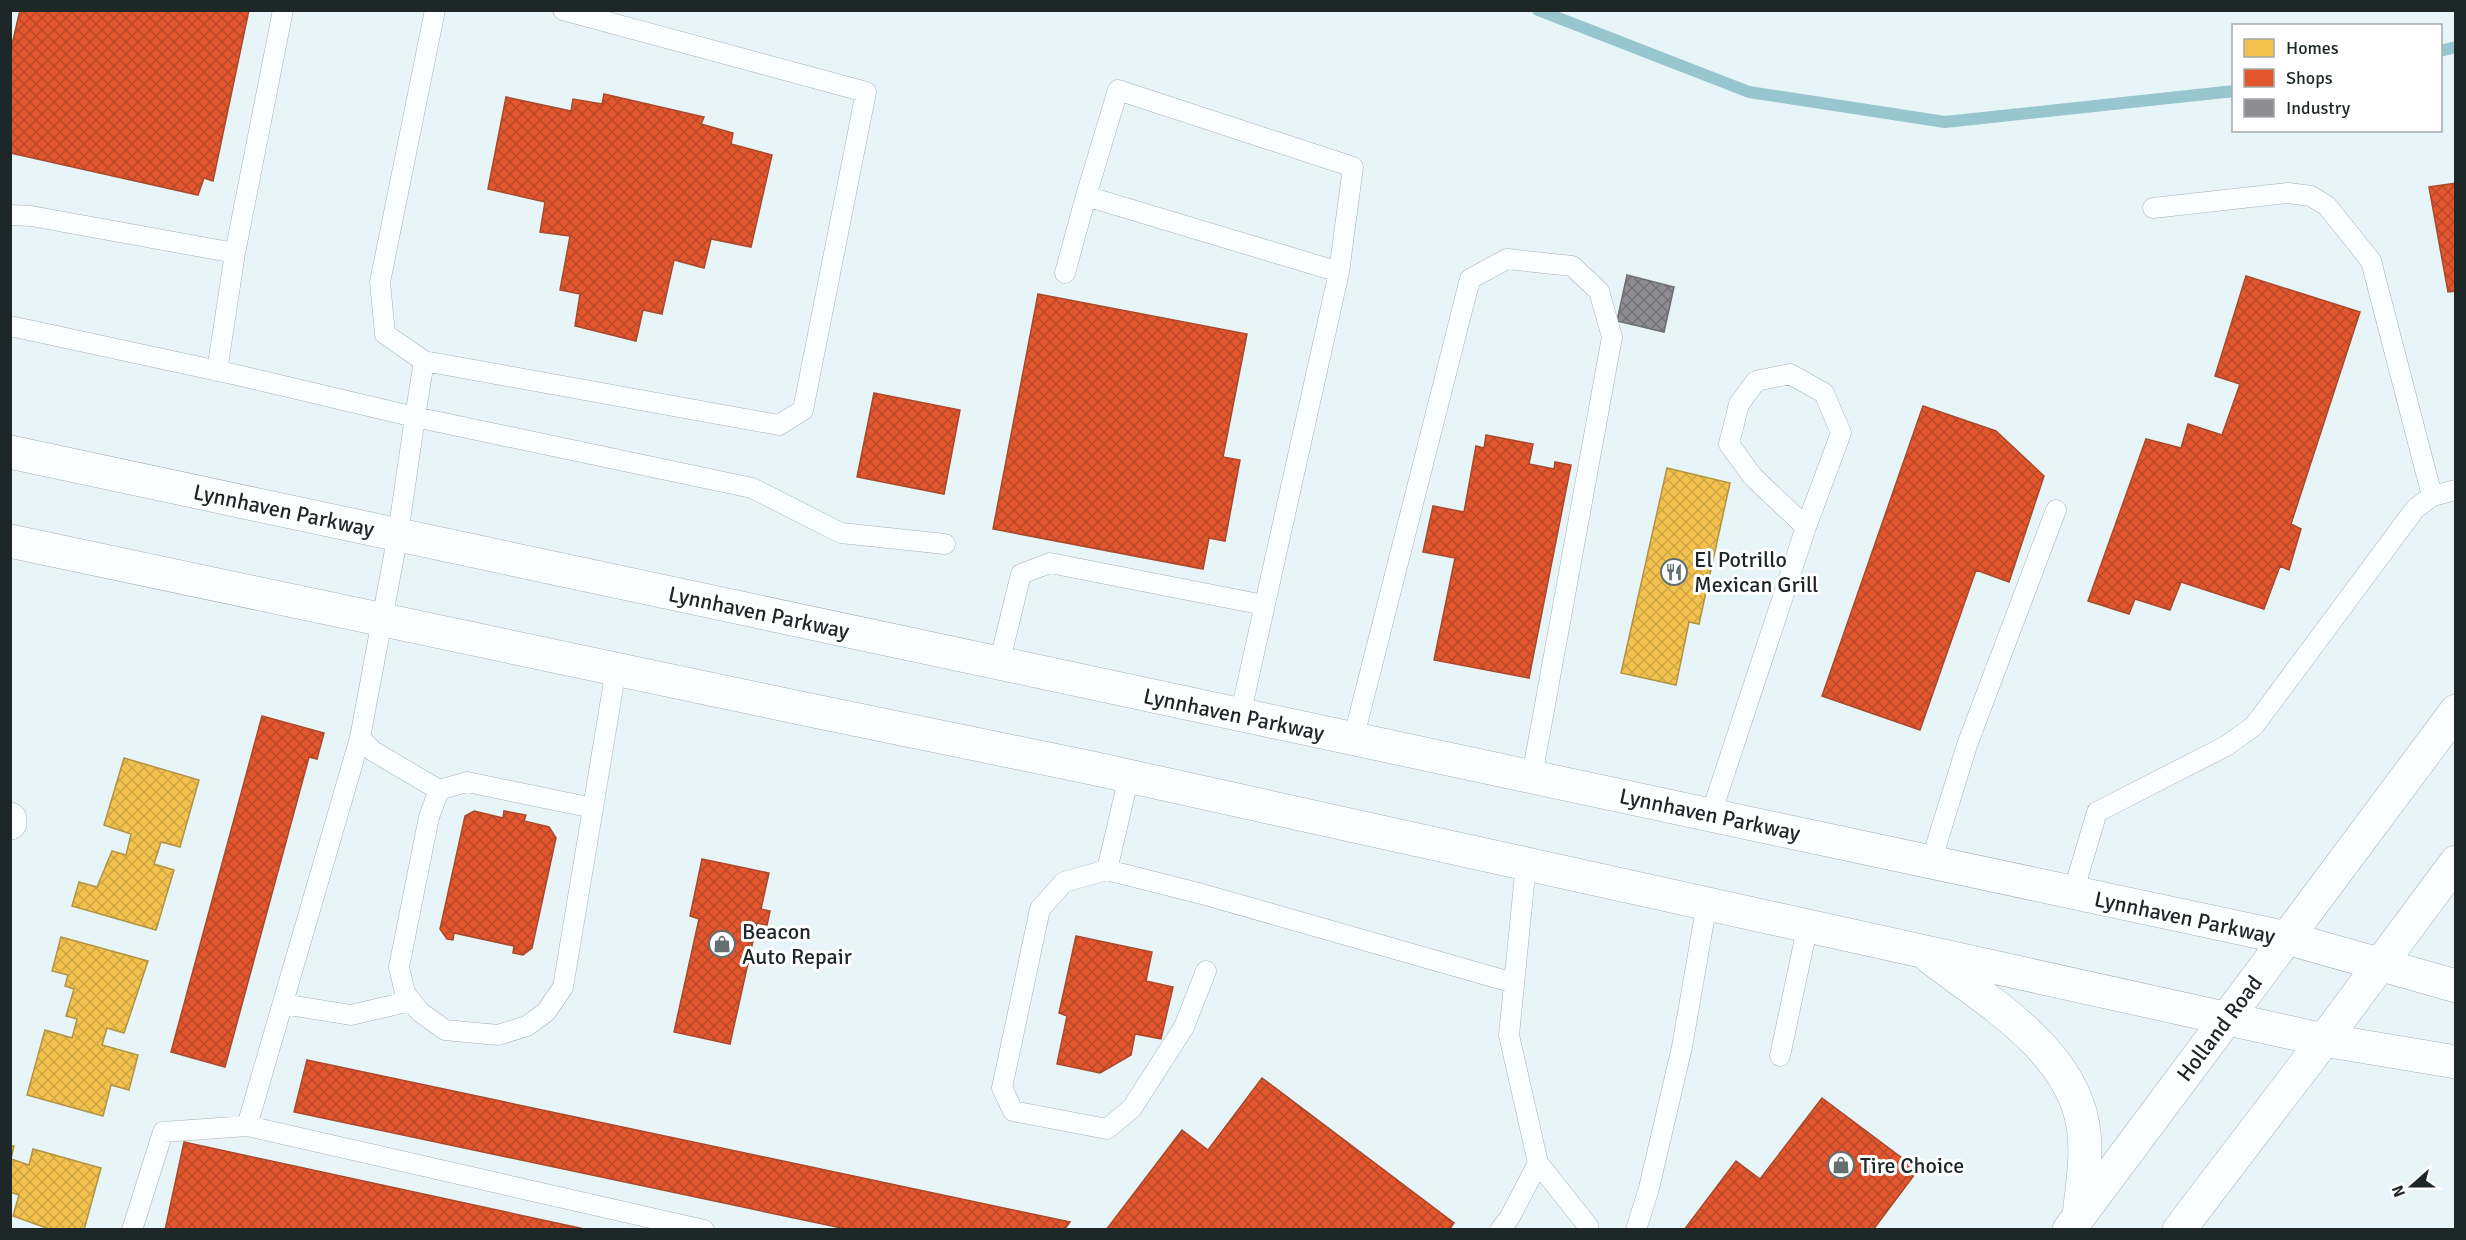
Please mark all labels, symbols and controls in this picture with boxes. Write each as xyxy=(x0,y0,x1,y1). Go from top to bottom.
legend xyxy=(2232,24,2442,132)
text: Homes xyxy=(2286,37,2339,59)
text: Shops xyxy=(2286,67,2333,89)
text: Industry xyxy=(2286,97,2351,119)
street label: Lynnhaven Parkway xyxy=(191,478,377,543)
place label: El Potrillo Mexican Grill xyxy=(1694,546,1819,598)
restaurant icon: El Potrillo Mexican Grill xyxy=(1659,557,1689,587)
street label: Lynnhaven Parkway xyxy=(666,580,852,645)
street label: Lynnhaven Parkway xyxy=(1141,682,1327,747)
street label: Lynnhaven Parkway xyxy=(1617,782,1803,847)
street label: Lynnhaven Parkway xyxy=(2092,885,2278,950)
place label: Beacon Auto Repair xyxy=(742,918,852,970)
shop icon: Beacon Auto Repair xyxy=(707,929,737,959)
street label: Holland Road xyxy=(2171,970,2268,1087)
shop icon: Tire Choice xyxy=(1826,1150,1856,1180)
place label: Tire Choice xyxy=(1860,1152,1964,1179)
north arrow xyxy=(2382,1156,2442,1216)
text: N xyxy=(2388,1182,2410,1200)

